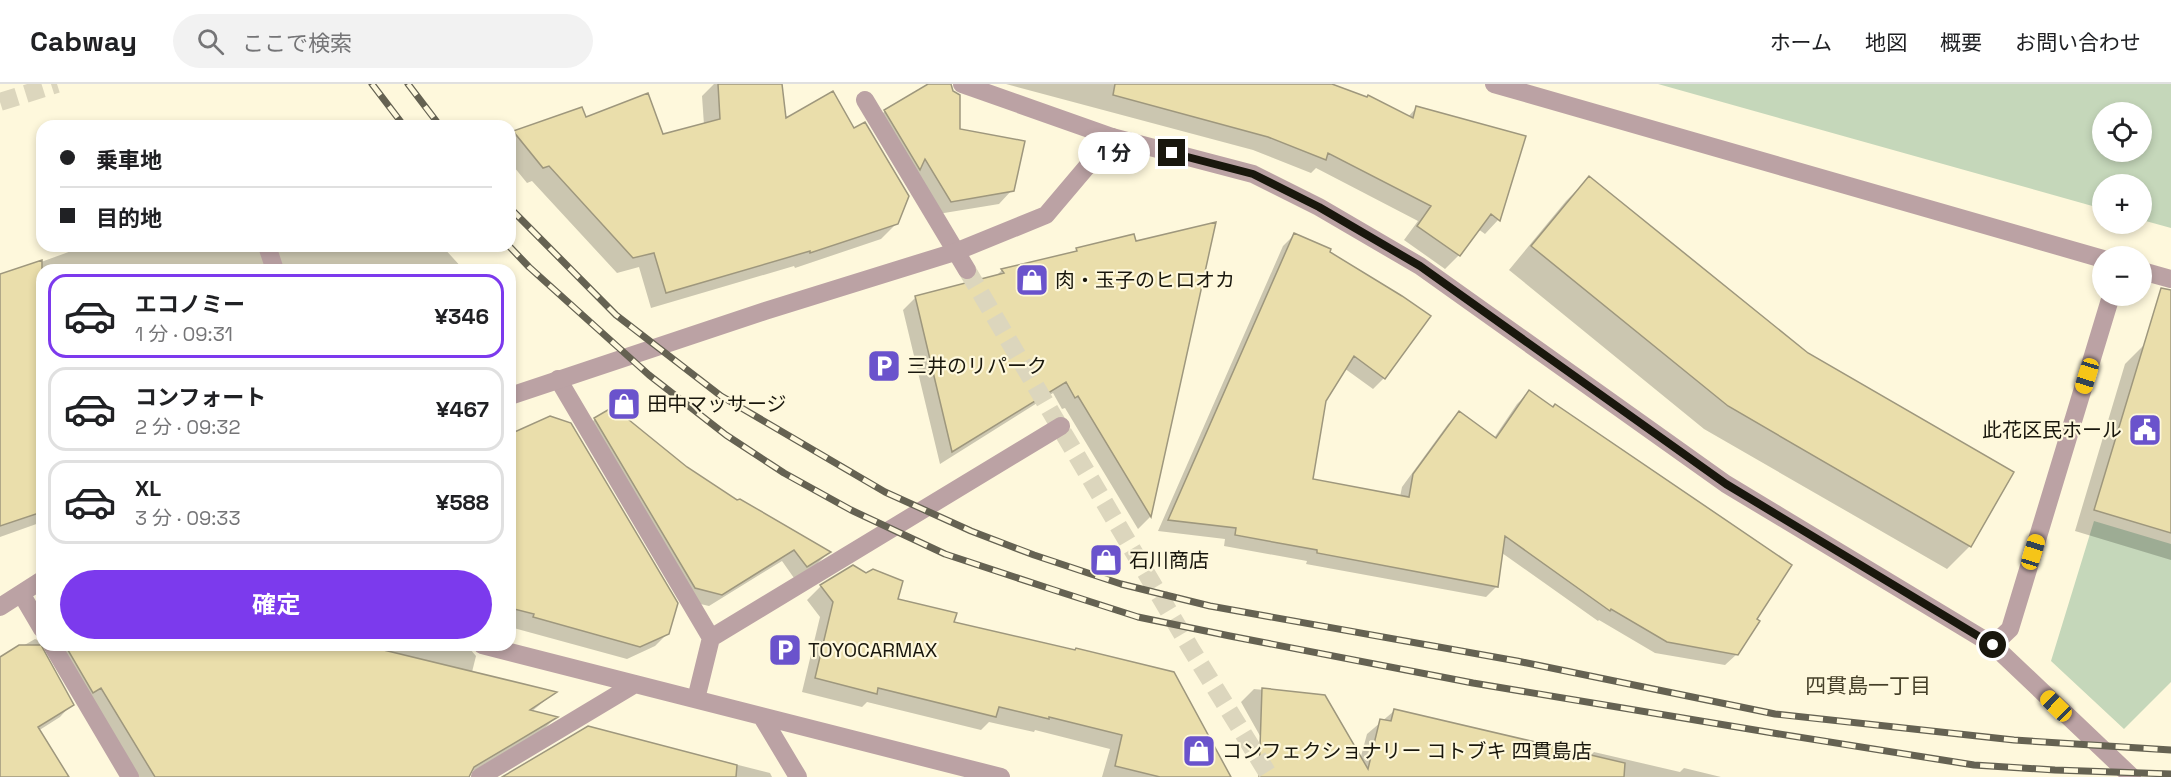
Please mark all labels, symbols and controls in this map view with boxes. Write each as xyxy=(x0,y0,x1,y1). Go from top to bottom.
search box xyxy=(173,14,593,68)
text: Cabway xyxy=(30,23,137,59)
icon: search xyxy=(194,25,227,58)
text: ここで検索 xyxy=(242,29,352,57)
text: ホーム xyxy=(1770,29,1832,56)
text: 地図 xyxy=(1865,29,1907,56)
text: 概要 xyxy=(1940,29,1982,56)
text: お問い合わせ xyxy=(2015,29,2141,56)
map controls xyxy=(2092,102,2152,306)
button: locate xyxy=(2092,102,2152,162)
callout: 1 分 xyxy=(1079,132,1151,174)
route end xyxy=(1158,139,1185,166)
text: 1 分 xyxy=(1097,140,1131,166)
text: 乗車地 xyxy=(96,146,162,174)
button: + xyxy=(2092,174,2152,234)
text: 目的地 xyxy=(96,204,162,232)
button: − xyxy=(2092,246,2152,306)
shop icon: 肉・玉子のヒロオカ xyxy=(1014,262,1050,298)
place label: 肉・玉子のヒロオカ xyxy=(1055,267,1235,293)
icon: car xyxy=(63,289,117,343)
text: エコノミー xyxy=(135,290,245,318)
text: ¥346 xyxy=(434,302,489,330)
text: 1 分 · 09:31 xyxy=(135,321,233,347)
parking icon: 三井のリパーク xyxy=(866,348,902,384)
place label: 三井のリパーク xyxy=(907,353,1047,379)
car xyxy=(2073,356,2101,396)
icon: car xyxy=(63,382,117,436)
text: コンフォート xyxy=(135,383,266,411)
shop icon: 田中マッサージ xyxy=(606,386,642,422)
place label: 田中マッサージ xyxy=(647,391,787,417)
text: ¥467 xyxy=(436,395,489,423)
public building icon: 此花区民ホール xyxy=(2127,412,2163,448)
text: 2 分 · 09:32 xyxy=(135,414,240,440)
place label: 此花区民ホール xyxy=(1982,417,2122,443)
text: XL xyxy=(135,474,161,502)
icon: car xyxy=(63,475,117,529)
text: ¥588 xyxy=(436,488,489,516)
text: 3 分 · 09:33 xyxy=(135,505,241,531)
car xyxy=(2019,532,2047,572)
shop icon: 石川商店 xyxy=(1088,542,1124,578)
place label: 石川商店 xyxy=(1129,547,1209,573)
button: 確定 xyxy=(60,570,492,639)
route start xyxy=(1979,631,2006,658)
parking icon: TOYOCARMAX xyxy=(767,632,803,668)
place label: TOYOCARMAX xyxy=(808,637,938,663)
district label: 四貫島一丁目 xyxy=(1805,672,1931,699)
car xyxy=(2037,687,2075,725)
shop icon: コンフェクショナリー コトブキ 四貫島店 xyxy=(1181,733,1217,769)
place label: コンフェクショナリー コトブキ 四貫島店 xyxy=(1222,738,1592,764)

